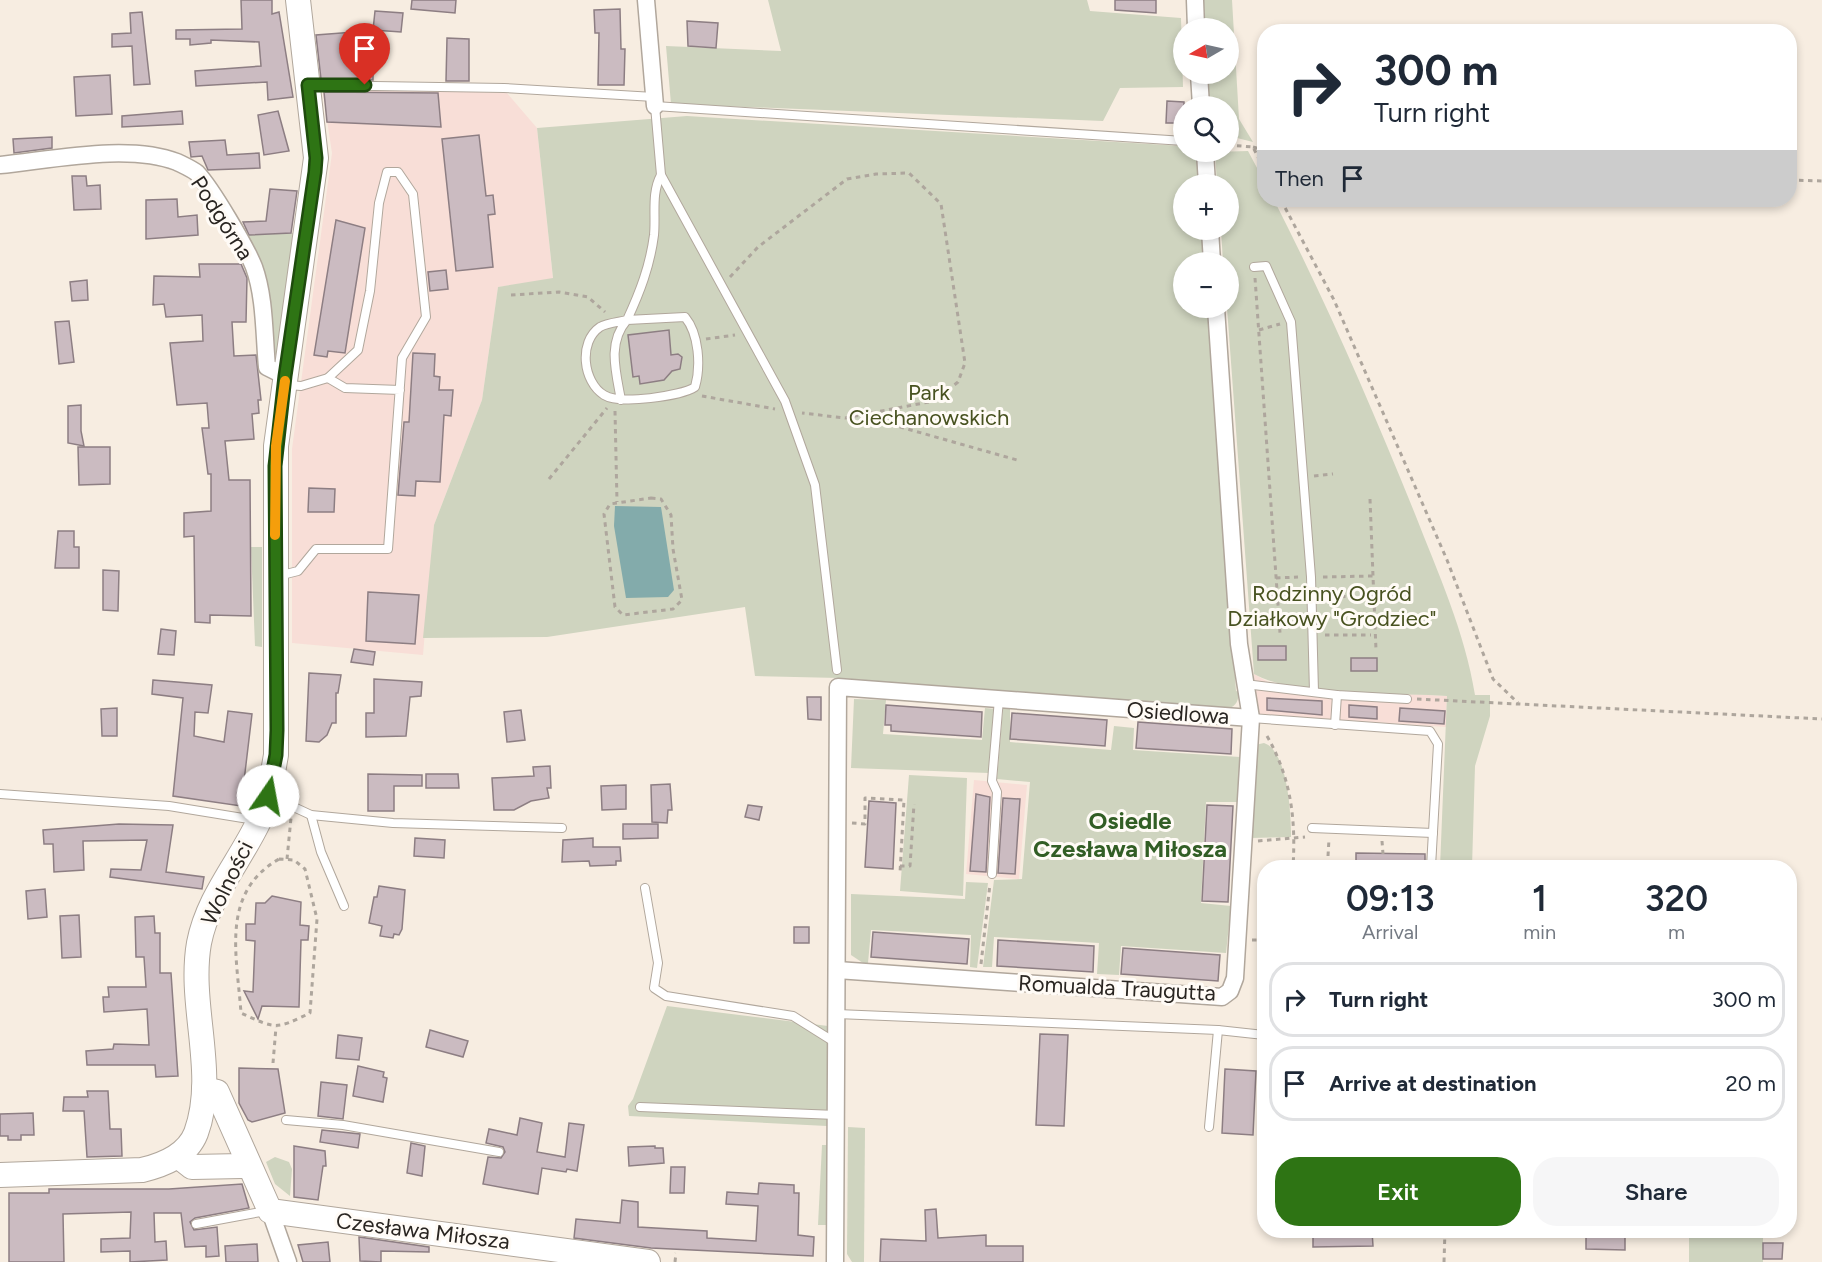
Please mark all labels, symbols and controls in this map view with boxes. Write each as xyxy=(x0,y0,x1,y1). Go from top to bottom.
north arrow xyxy=(1173,18,1239,84)
map controls xyxy=(1173,18,1239,318)
pin xyxy=(339,23,390,85)
icon: arrive xyxy=(348,32,381,65)
text: 300 m xyxy=(1374,45,1498,96)
icon: right xyxy=(1275,48,1353,126)
button: search xyxy=(1173,96,1239,162)
text: Turn right xyxy=(1374,96,1490,129)
icon: arrive xyxy=(1336,162,1369,195)
text: Then xyxy=(1275,165,1324,192)
street label: Podgórna xyxy=(185,171,259,265)
button: + xyxy=(1173,174,1239,240)
button: − xyxy=(1173,252,1239,318)
park label: Park Ciechanowskich xyxy=(849,379,1009,431)
park label: Rodzinny Ogród Działkowy "Grodziec" xyxy=(1227,580,1437,632)
street label: Osiedlowa xyxy=(1126,696,1230,730)
position arrow xyxy=(236,764,300,828)
district label: Osiedle Czesława Miłosza xyxy=(1033,806,1227,863)
street label: Wolności xyxy=(195,837,259,929)
text: 09:13 xyxy=(1346,877,1435,920)
text: 1 xyxy=(1532,877,1547,920)
text: 320 xyxy=(1645,877,1708,920)
text: Arrival xyxy=(1362,920,1418,944)
text: min xyxy=(1523,920,1556,944)
text: m xyxy=(1668,920,1685,944)
street label: Romualda Traugutta xyxy=(1017,969,1217,1007)
icon: right xyxy=(1278,983,1311,1016)
text: Turn right xyxy=(1329,986,1428,1013)
text: 300 m xyxy=(1712,986,1776,1013)
icon: arrive xyxy=(1278,1067,1311,1100)
text: Arrive at destination xyxy=(1329,1070,1537,1097)
text: 20 m xyxy=(1725,1070,1776,1097)
button: Exit xyxy=(1275,1157,1521,1226)
button: Share xyxy=(1533,1157,1779,1226)
street label: Czesława Miłosza xyxy=(335,1207,511,1255)

